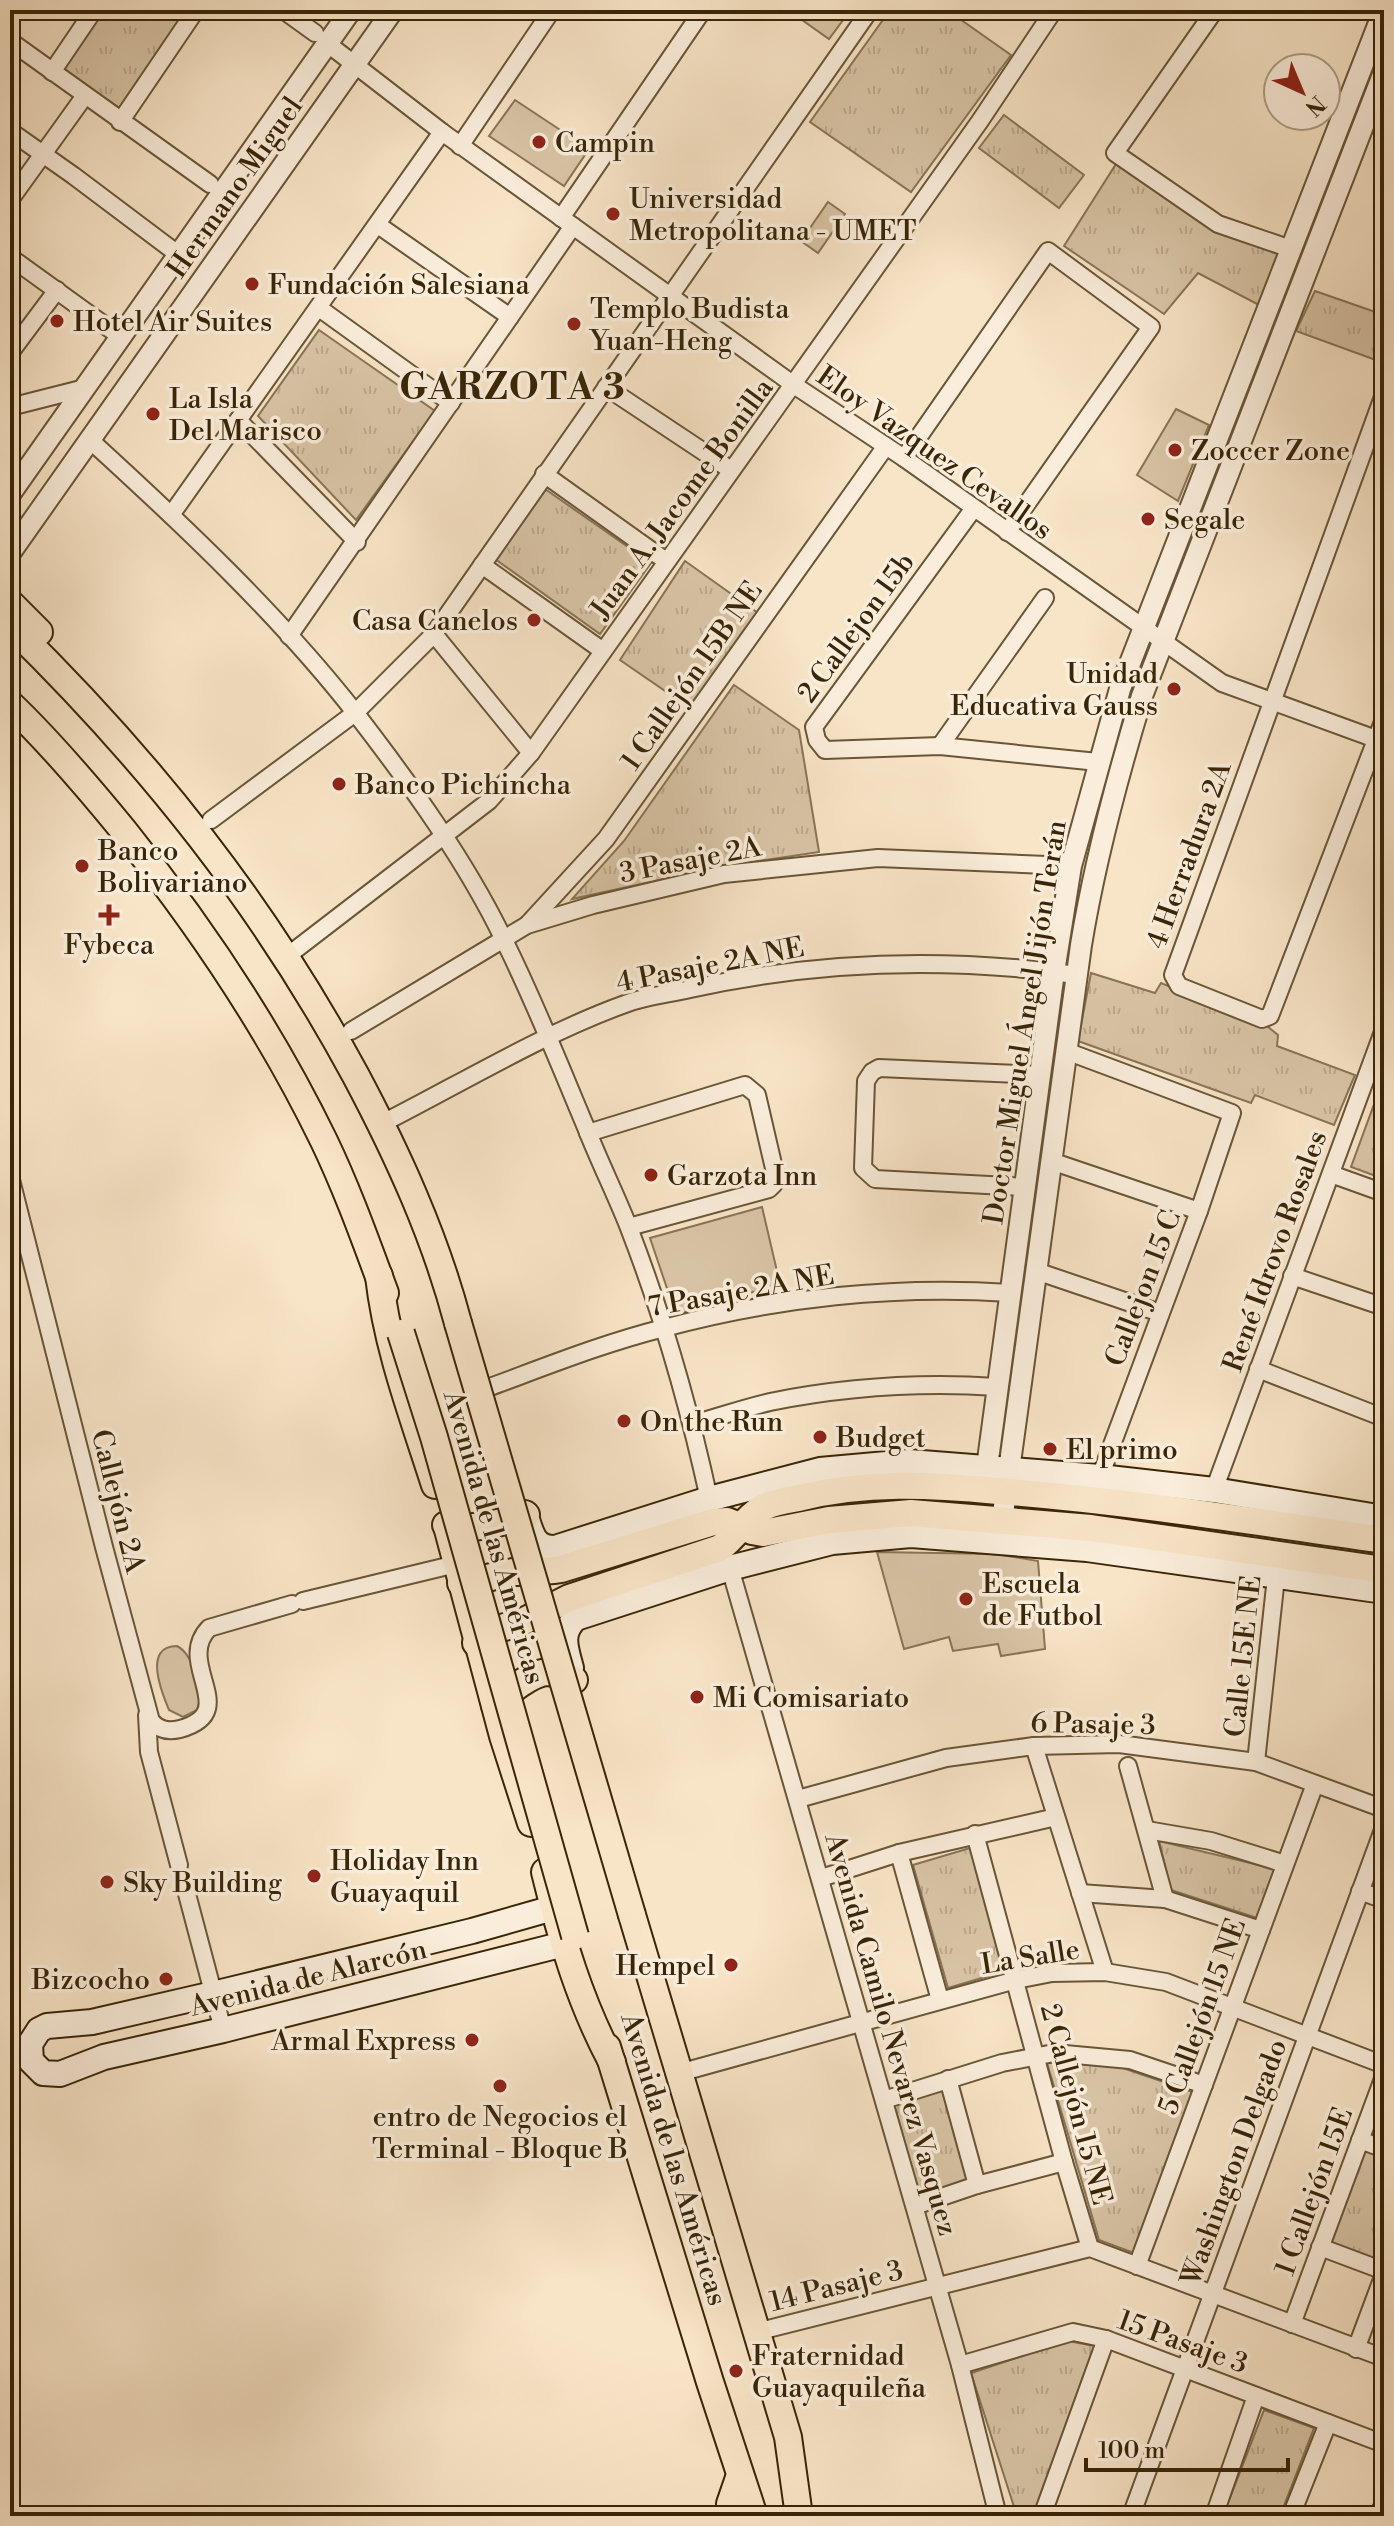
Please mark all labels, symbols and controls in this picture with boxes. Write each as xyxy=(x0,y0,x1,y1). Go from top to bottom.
north arrow xyxy=(1262,52,1342,132)
text: N xyxy=(1299,90,1330,121)
street label: Hermano Miguel xyxy=(160,91,311,285)
place label: Campin xyxy=(555,126,655,161)
marker: Campin xyxy=(530,133,548,151)
place label: Universidad Metropolitana - UMET xyxy=(629,182,917,249)
marker: Universidad Metropolitana - UMET xyxy=(604,205,622,223)
place label: Fundación Salesiana xyxy=(268,268,531,303)
marker: Fundación Salesiana xyxy=(243,275,261,293)
place label: Templo Budista Yuan-Heng xyxy=(588,292,790,359)
place label: Hotel Air Suites xyxy=(73,305,272,340)
marker: Hotel Air Suites xyxy=(48,312,66,330)
marker: Templo Budista Yuan-Heng xyxy=(565,315,583,333)
street label: Eloy Vazquez Cevallos xyxy=(809,359,1059,548)
district label: GARZOTA 3 xyxy=(399,366,627,411)
street label: Juan A. Jacome Bonilla xyxy=(583,371,782,627)
place label: La Isla Del Marisco xyxy=(169,382,322,449)
marker: La Isla Del Marisco xyxy=(144,405,162,423)
place label: Zoccer Zone xyxy=(1191,434,1350,469)
marker: Zoccer Zone xyxy=(1166,441,1184,459)
place label: Segale xyxy=(1164,503,1245,538)
marker: Segale xyxy=(1139,510,1157,528)
street label: 2 Callejon 15b xyxy=(790,546,922,710)
street label: 1 Callejón 15B NE xyxy=(614,575,770,777)
place label: Casa Canelos xyxy=(352,604,518,639)
marker: Casa Canelos xyxy=(525,611,543,629)
place label: Unidad Educativa Gauss xyxy=(950,657,1158,724)
marker: Unidad Educativa Gauss xyxy=(1165,680,1183,698)
street label: 4 Herradura 2A xyxy=(1139,756,1240,954)
place label: Banco Pichincha xyxy=(354,768,572,803)
marker: Banco Pichincha xyxy=(330,775,348,793)
street label: Doctor Miguel Ángel Jijón Terán xyxy=(974,817,1075,1227)
street label: 3 Pasaje 2A xyxy=(616,829,765,891)
place label: Banco Bolivariano xyxy=(97,834,247,901)
marker: Banco Bolivariano xyxy=(73,857,91,875)
marker: Fybeca xyxy=(100,906,118,924)
place label: Fybeca xyxy=(64,928,155,963)
street label: 4 Pasaje 2A NE xyxy=(613,930,807,1001)
street label: René Idrovo Rosales xyxy=(1216,1126,1335,1377)
place label: Garzota Inn xyxy=(667,1159,817,1194)
marker: Garzota Inn xyxy=(642,1166,660,1184)
street label: Callejon 15 C xyxy=(1098,1206,1189,1371)
street label: 7 Pasaje 2A NE xyxy=(646,1258,837,1325)
street label: Avenida de las Américas xyxy=(435,1386,552,1688)
place label: On the Run xyxy=(640,1405,784,1440)
marker: On the Run xyxy=(615,1412,633,1430)
place label: Budget xyxy=(835,1421,926,1456)
street label: Callejón 2A xyxy=(83,1426,152,1578)
marker: Budget xyxy=(811,1428,829,1446)
place label: El primo xyxy=(1066,1433,1178,1468)
marker: El primo xyxy=(1041,1440,1059,1458)
place label: Escuela de Futbol xyxy=(982,1567,1102,1634)
street label: Calle 15E NE xyxy=(1218,1573,1269,1739)
marker: Escuela de Futbol xyxy=(957,1590,975,1608)
place label: Mi Comisariato xyxy=(713,1681,909,1716)
marker: Mi Comisariato xyxy=(688,1688,706,1706)
street label: 6 Pasaje 3 xyxy=(1030,1706,1156,1743)
street label: Avenida Camilo Nevarez Vasquez xyxy=(816,1828,965,2240)
place label: Holiday Inn Guayaquil xyxy=(330,1844,479,1911)
place label: Sky Building xyxy=(123,1866,283,1901)
marker: Holiday Inn Guayaquil xyxy=(305,1867,323,1885)
marker: Sky Building xyxy=(98,1873,116,1891)
street label: 5 Callejón 15 NE xyxy=(1151,1914,1254,2119)
street label: Avenida de Alarcón xyxy=(185,1932,431,2025)
street label: La Salle xyxy=(978,1932,1082,1983)
place label: Hempel xyxy=(615,1949,715,1984)
marker: Hempel xyxy=(722,1956,740,1974)
place label: Bizcocho xyxy=(30,1963,150,1998)
marker: Bizcocho xyxy=(157,1970,175,1988)
street label: 2 Callejón 15 NE xyxy=(1032,2000,1119,2209)
street label: Avenida de las Américas xyxy=(612,2008,735,2310)
place label: Armal Express xyxy=(270,2024,456,2059)
marker: Armal Express xyxy=(463,2031,481,2049)
street label: Washington Delgado xyxy=(1173,2035,1295,2291)
marker: entro de Negocios el Terminal - Bloque B xyxy=(491,2077,509,2095)
place label: entro de Negocios el Terminal - Bloque B xyxy=(372,2100,628,2167)
street label: 1 Callejón 15E xyxy=(1268,2103,1361,2280)
street label: 14 Pasaje 3 xyxy=(766,2253,907,2320)
street label: 15 Pasaje 3 xyxy=(1113,2303,1252,2382)
place label: Fraternidad Guayaquileña xyxy=(752,2339,927,2406)
marker: Fraternidad Guayaquileña xyxy=(727,2362,745,2380)
scale bar xyxy=(1086,2422,1288,2472)
text: 100 m xyxy=(1098,2436,1165,2466)

